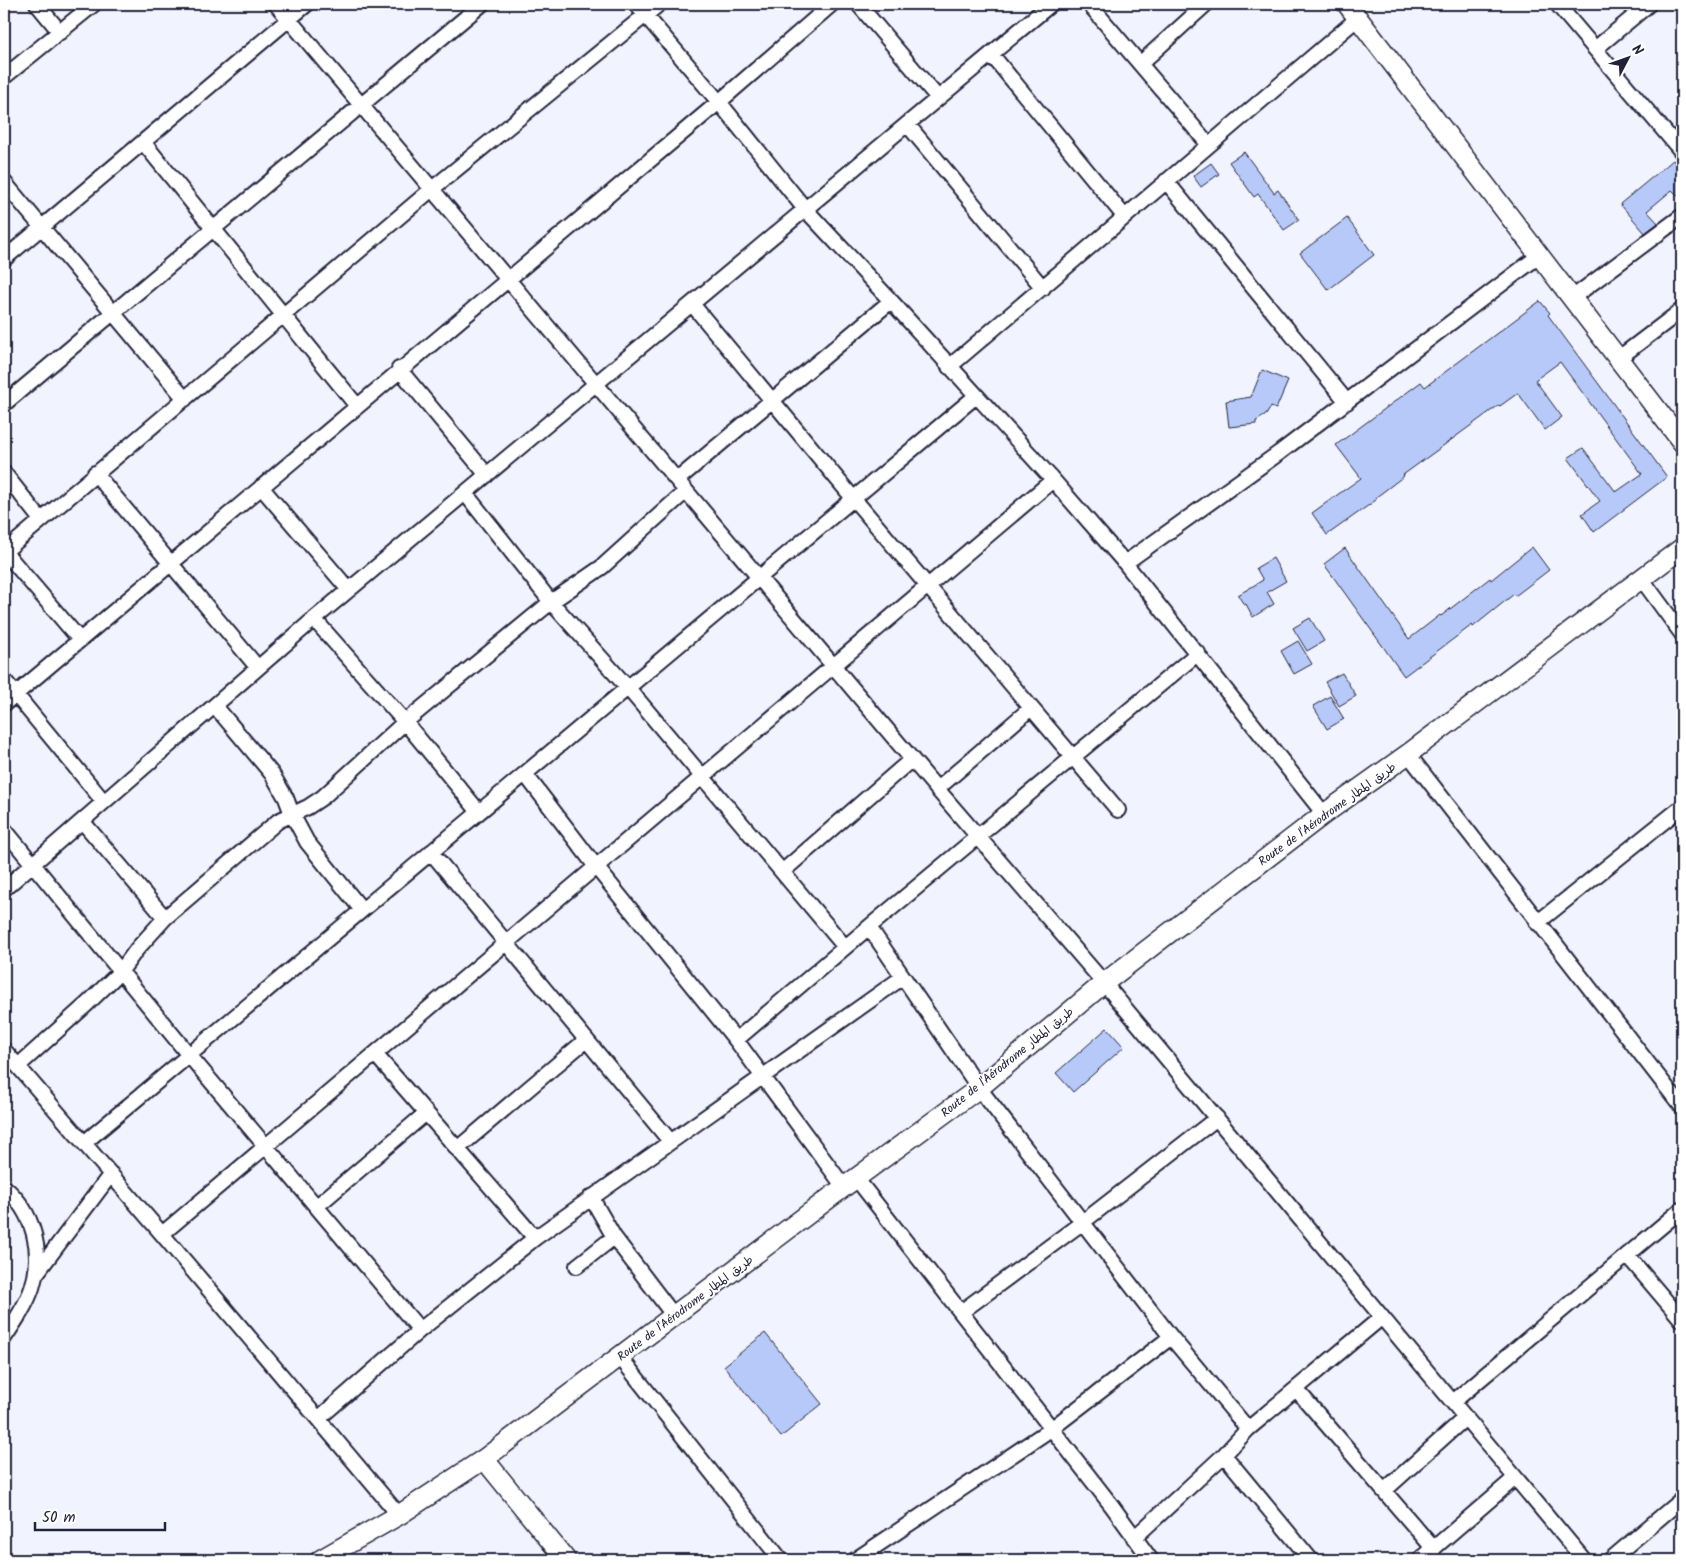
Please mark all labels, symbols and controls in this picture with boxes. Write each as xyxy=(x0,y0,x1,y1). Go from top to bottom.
north arrow xyxy=(1604,32,1654,82)
text: N xyxy=(1626,40,1648,61)
street label: Route de l'Aérodrome طريق المطار xyxy=(1254,758,1400,871)
street label: Route de l'Aérodrome طريق المطار xyxy=(937,1003,1078,1122)
street label: Route de l'Aérodrome طريق المطار xyxy=(613,1251,757,1366)
scale bar xyxy=(35,1499,165,1531)
text: 50 m xyxy=(42,1506,76,1530)

